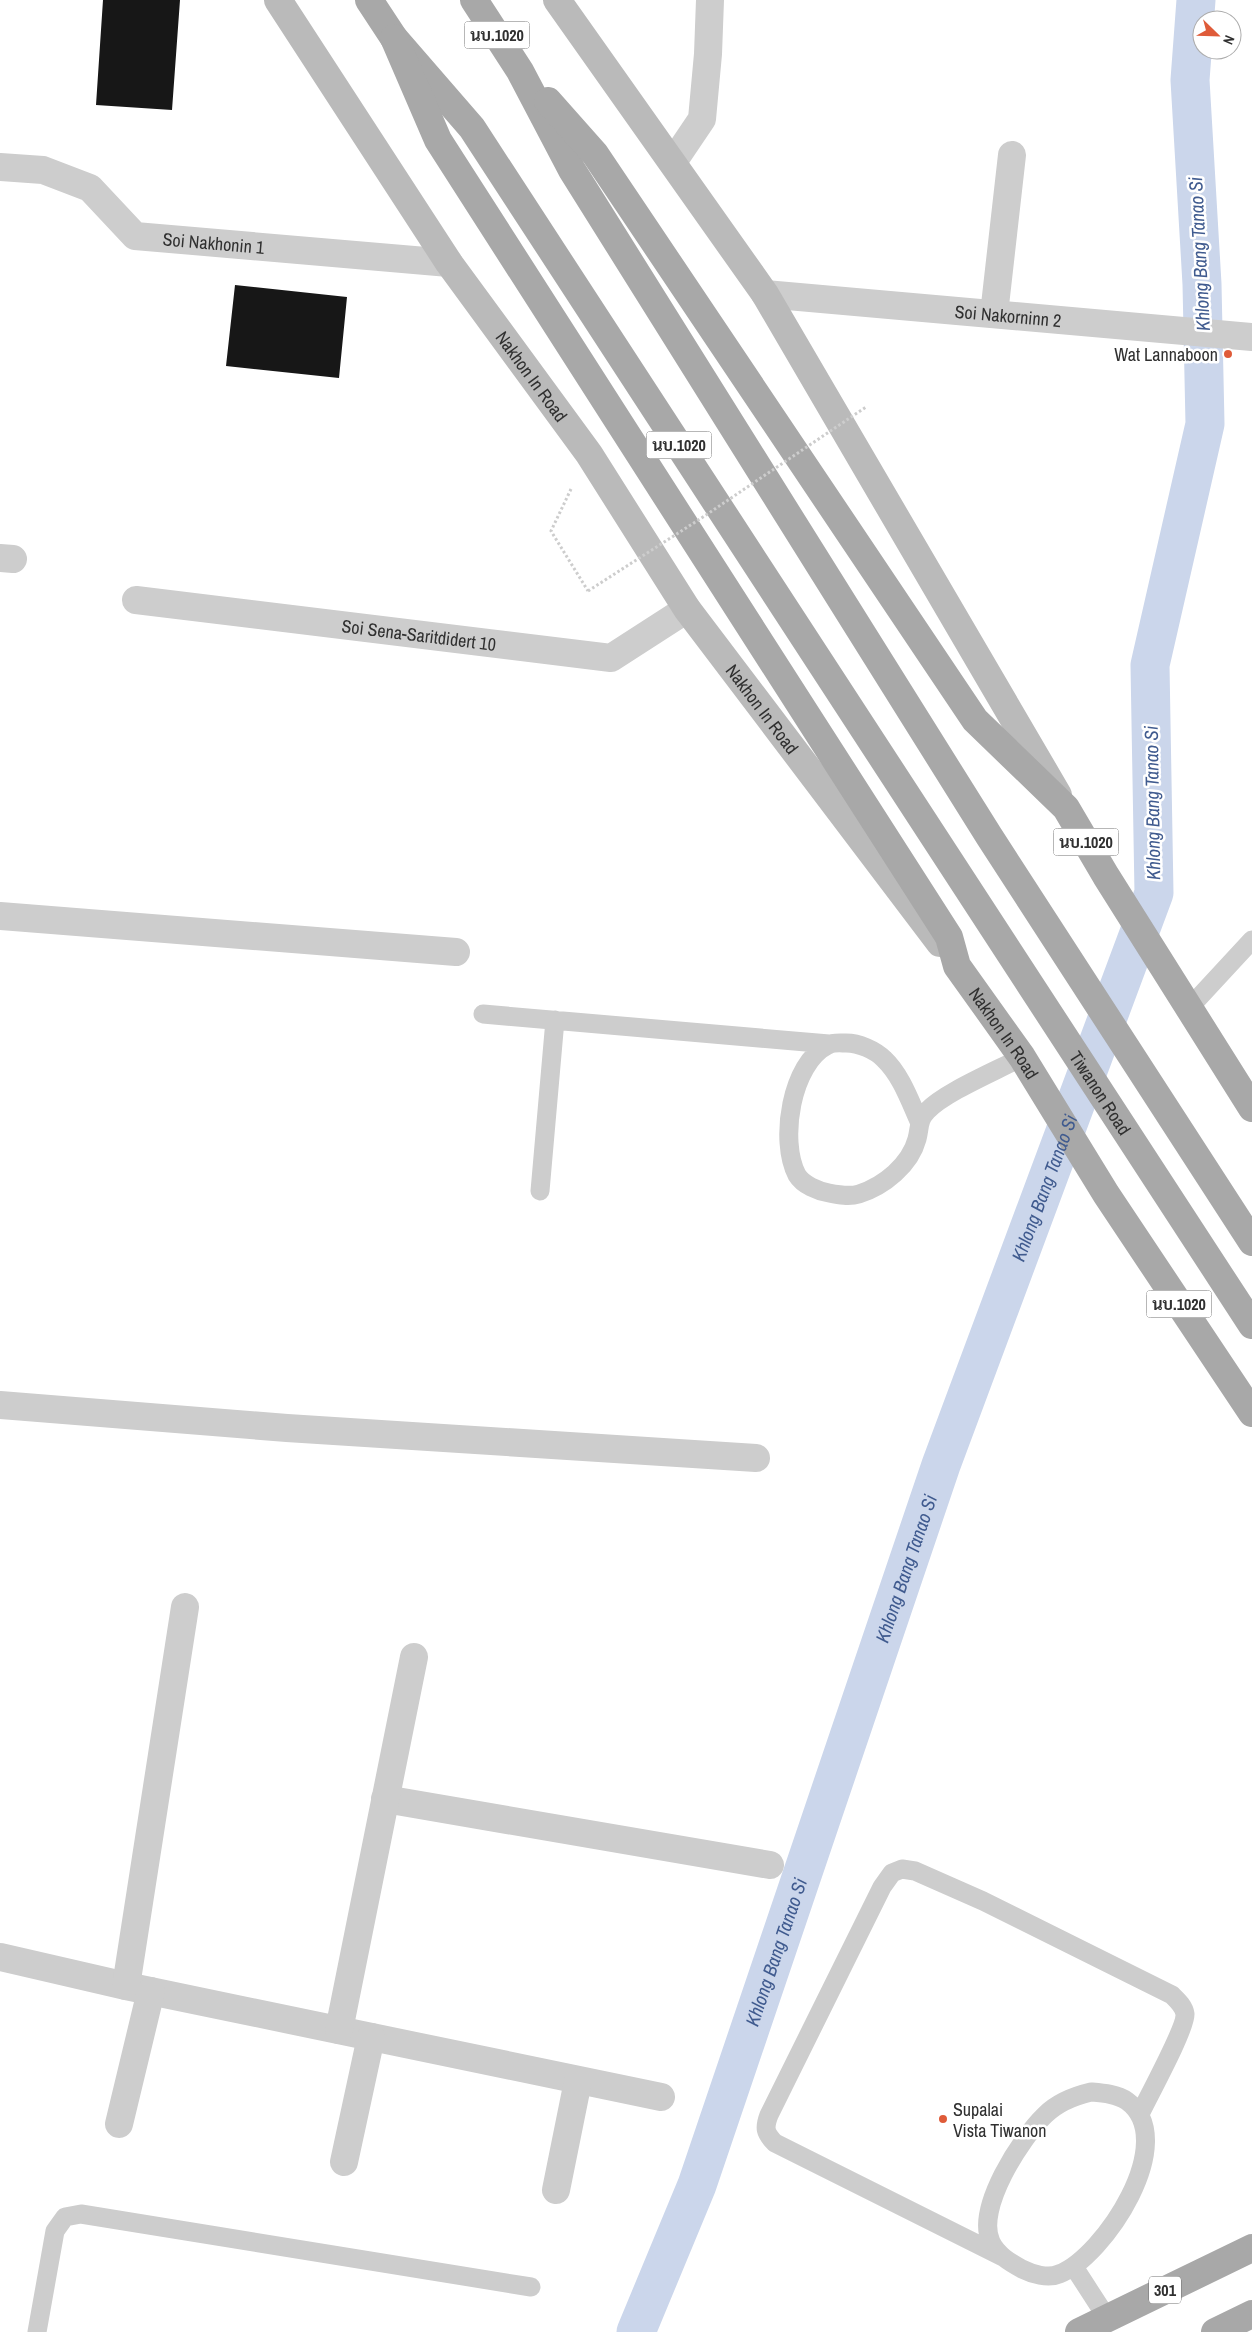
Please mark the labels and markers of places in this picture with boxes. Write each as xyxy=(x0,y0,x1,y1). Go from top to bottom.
place label: Wat Lannaboon xyxy=(1114,342,1218,367)
marker: Wat Lannaboon xyxy=(1222,348,1234,360)
place label: Supalai Vista Tiwanon xyxy=(953,2097,1047,2143)
marker: Supalai Vista Tiwanon xyxy=(937,2113,949,2125)

